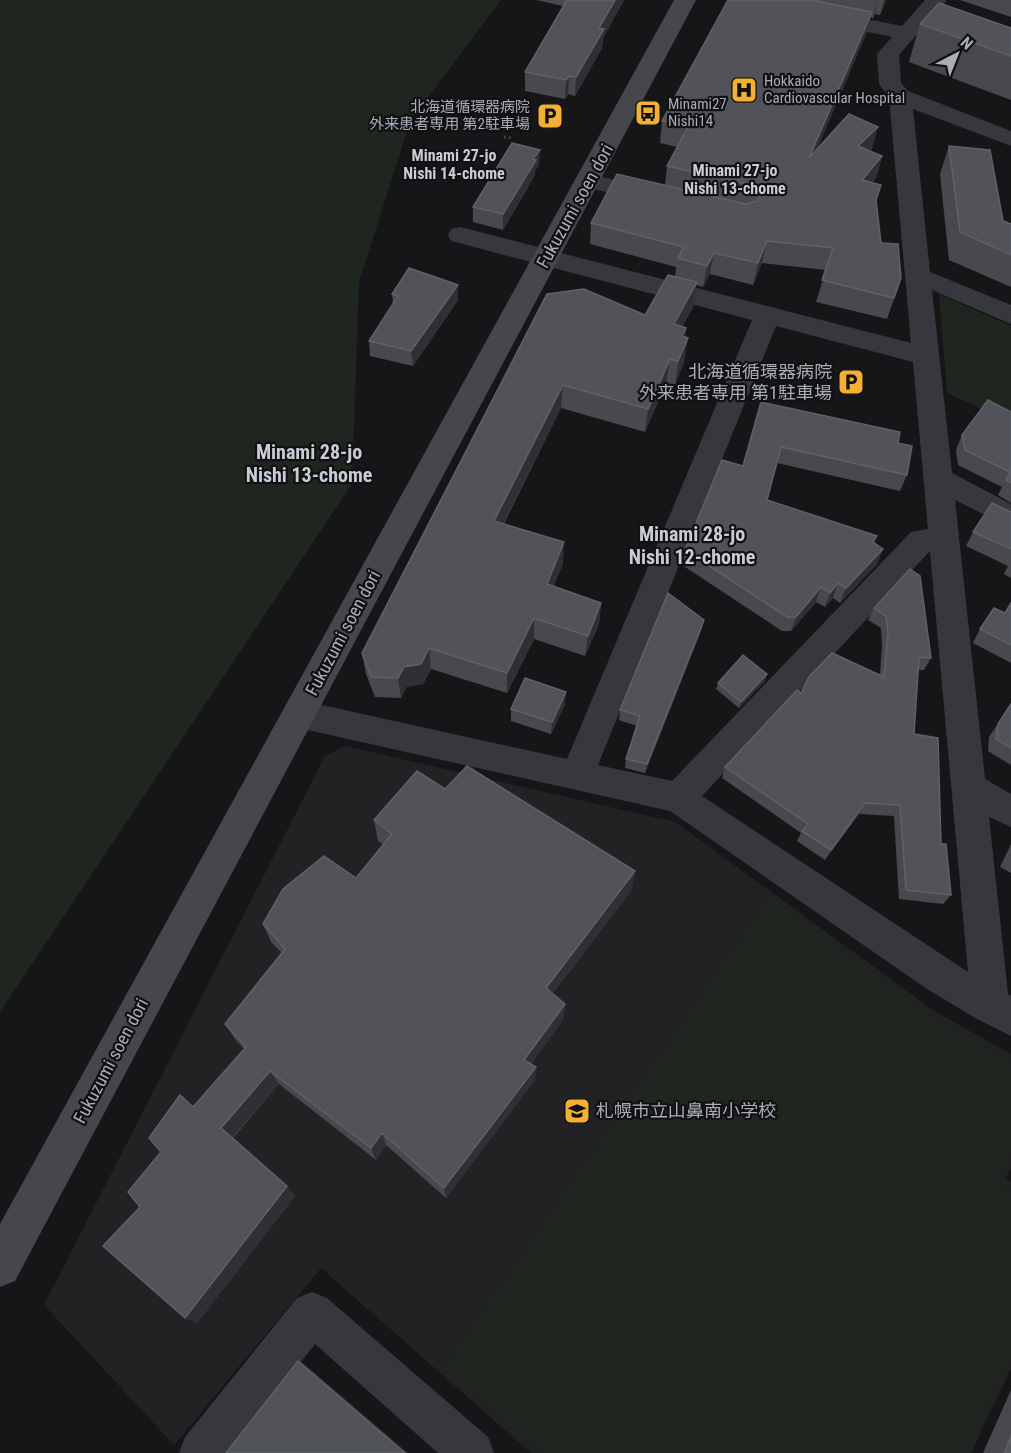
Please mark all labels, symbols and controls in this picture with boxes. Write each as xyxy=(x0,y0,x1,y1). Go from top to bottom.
north arrow xyxy=(927,24,987,84)
text: N xyxy=(957,33,977,54)
place label: Hokkaido Cardiovascular Hospital xyxy=(764,72,905,107)
hospital icon: Hokkaido Cardiovascular Hospital xyxy=(729,75,759,105)
place label: Minami27 Nishi14 xyxy=(668,95,727,130)
place label: 北海道循環器病院 外来患者専用 第2駐車場 xyxy=(369,98,530,133)
bus stop icon: Minami27 Nishi14 xyxy=(633,98,663,128)
parking icon: 北海道循環器病院 外来患者専用 第2駐車場 xyxy=(535,101,565,131)
street label: Fukuzumi soen dori xyxy=(532,140,617,271)
district label: Minami 27-jo Nishi 14-chome xyxy=(403,146,505,183)
district label: Minami 27-jo Nishi 13-chome xyxy=(684,161,786,198)
place label: 北海道循環器病院 外来患者専用 第1駐車場 xyxy=(639,361,832,403)
parking icon: 北海道循環器病院 外来患者専用 第1駐車場 xyxy=(836,367,866,397)
district label: Minami 28-jo Nishi 13-chome xyxy=(246,440,372,487)
district label: Minami 28-jo Nishi 12-chome xyxy=(629,522,755,569)
street label: Fukuzumi soen dori xyxy=(301,567,384,699)
street label: Fukuzumi soen dori xyxy=(69,995,152,1127)
school or university icon: 札幌市立山鼻南小学校 xyxy=(562,1096,592,1126)
place label: 札幌市立山鼻南小学校 xyxy=(596,1100,776,1121)

